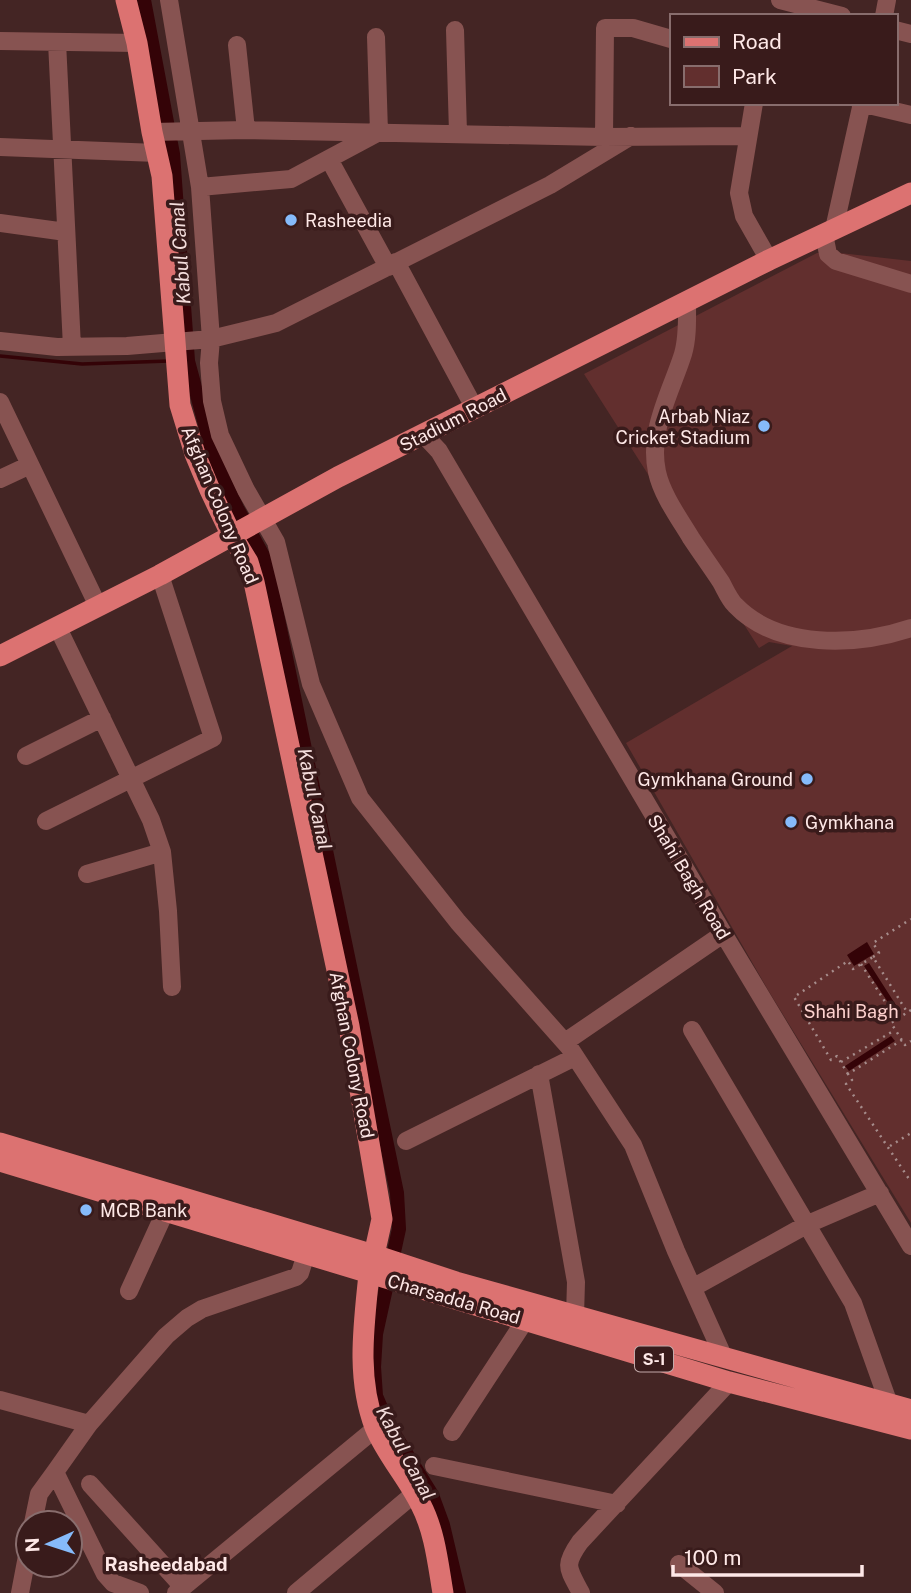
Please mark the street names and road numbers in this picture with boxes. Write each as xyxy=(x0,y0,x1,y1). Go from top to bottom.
street label: Stadium Road xyxy=(396,384,510,456)
street label: Afghan Colony Road xyxy=(177,423,263,587)
street label: Shahi Bagh Road xyxy=(643,811,735,943)
street label: Afghan Colony Road xyxy=(326,970,378,1140)
street label: Charsadda Road xyxy=(385,1270,523,1328)
road number: S-1 xyxy=(635,1346,673,1372)

